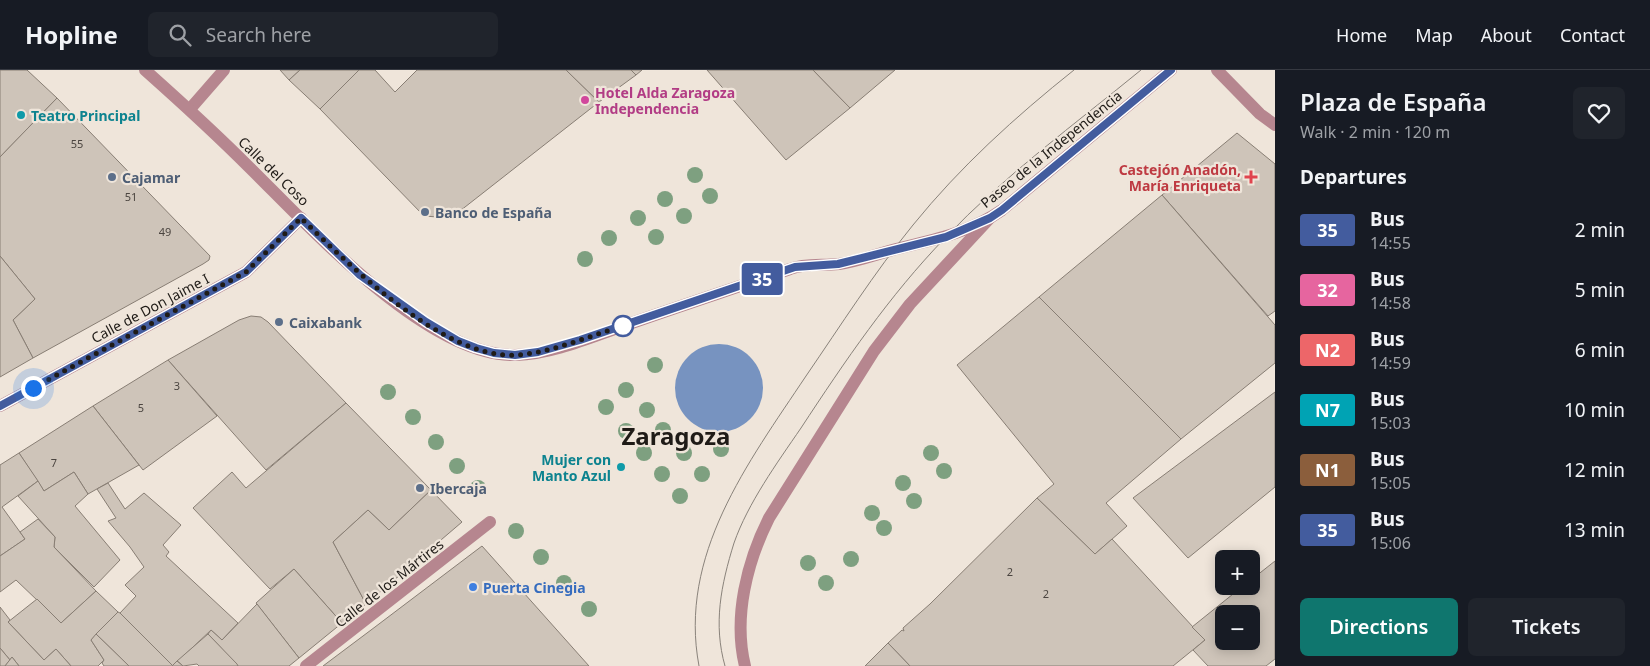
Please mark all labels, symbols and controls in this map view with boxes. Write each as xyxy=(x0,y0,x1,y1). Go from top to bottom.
search box xyxy=(148,12,498,57)
text: Hopline xyxy=(25,18,118,51)
icon: search xyxy=(166,21,194,49)
text: Search here xyxy=(206,22,312,48)
text: Home xyxy=(1336,23,1387,47)
text: Map xyxy=(1415,23,1453,47)
text: About xyxy=(1481,23,1532,47)
text: Contact xyxy=(1560,23,1625,47)
place label: Hotel Alda Zaragoza Independencia xyxy=(595,83,735,118)
text: Plaza de España xyxy=(1300,85,1486,118)
street label: Paseo de la Independencia xyxy=(976,86,1126,212)
button: heart xyxy=(1573,87,1625,139)
marker: Hotel Alda Zaragoza Independencia xyxy=(579,94,591,106)
place label: Teatro Principal xyxy=(31,106,140,125)
marker: Teatro Principal xyxy=(15,109,27,121)
text: Walk · 2 min · 120 m xyxy=(1300,121,1450,143)
street label: Calle del Coso xyxy=(234,132,314,210)
house number: 55 xyxy=(71,136,83,151)
place label: Castejón Anadón, María Enriqueta xyxy=(1119,160,1241,195)
text: Departures xyxy=(1300,164,1407,190)
place label: Cajamar xyxy=(122,168,181,187)
marker: Cajamar xyxy=(106,171,118,183)
marker: Castejón Anadón, María Enriqueta xyxy=(1245,171,1257,183)
house number: 51 xyxy=(125,189,137,204)
place label: Banco de España xyxy=(435,203,552,222)
marker: Banco de España xyxy=(419,206,431,218)
text: Bus xyxy=(1370,206,1405,232)
text: 2 min xyxy=(1575,217,1625,243)
text: 35 xyxy=(1317,218,1338,242)
house number: 49 xyxy=(159,224,171,239)
text: 14:55 xyxy=(1370,232,1411,254)
line badge: 35 xyxy=(740,263,784,295)
text: Bus xyxy=(1370,266,1405,292)
text: 35 xyxy=(752,267,772,291)
street label: Calle de Don Jaime I xyxy=(88,269,213,347)
text: 5 min xyxy=(1575,277,1625,303)
text: 32 xyxy=(1317,278,1338,302)
text: 14:58 xyxy=(1370,292,1411,314)
place label: Caixabank xyxy=(289,313,362,332)
unlabelled marker xyxy=(612,315,634,337)
marker: Caixabank xyxy=(273,316,285,328)
text: Bus xyxy=(1370,326,1405,352)
text: 6 min xyxy=(1575,337,1625,363)
text: N2 xyxy=(1315,338,1340,362)
text: 14:59 xyxy=(1370,352,1411,374)
your location xyxy=(21,376,46,401)
house number: 3 xyxy=(174,378,180,393)
text: Bus xyxy=(1370,386,1405,412)
text: 10 min xyxy=(1564,397,1625,423)
text: N7 xyxy=(1315,398,1340,422)
house number: 5 xyxy=(138,400,144,415)
text: 15:03 xyxy=(1370,412,1411,434)
district label: Zaragoza xyxy=(621,419,731,452)
text: Bus xyxy=(1370,446,1405,472)
place label: Mujer con Manto Azul xyxy=(532,450,611,485)
house number: 7 xyxy=(51,455,57,470)
text: 12 min xyxy=(1564,457,1625,483)
text: N1 xyxy=(1315,458,1340,482)
marker: Mujer con Manto Azul xyxy=(615,461,627,473)
text: 15:05 xyxy=(1370,472,1411,494)
place label: Ibercaja xyxy=(430,479,487,498)
marker: Ibercaja xyxy=(414,482,426,494)
text: Bus xyxy=(1370,506,1405,532)
text: 13 min xyxy=(1564,517,1625,543)
text: 35 xyxy=(1317,518,1338,542)
text: 15:06 xyxy=(1370,532,1411,554)
street label: Calle de los Mártires xyxy=(331,534,448,631)
map controls xyxy=(1215,550,1260,650)
button: + xyxy=(1215,550,1260,595)
house number: 2 xyxy=(1007,564,1013,579)
place label: Puerta Cinegia xyxy=(483,578,586,597)
marker: Puerta Cinegia xyxy=(467,581,479,593)
house number: 2 xyxy=(1043,586,1049,601)
button: Directions xyxy=(1300,598,1458,656)
button: Tickets xyxy=(1468,598,1625,656)
button: − xyxy=(1215,605,1260,650)

